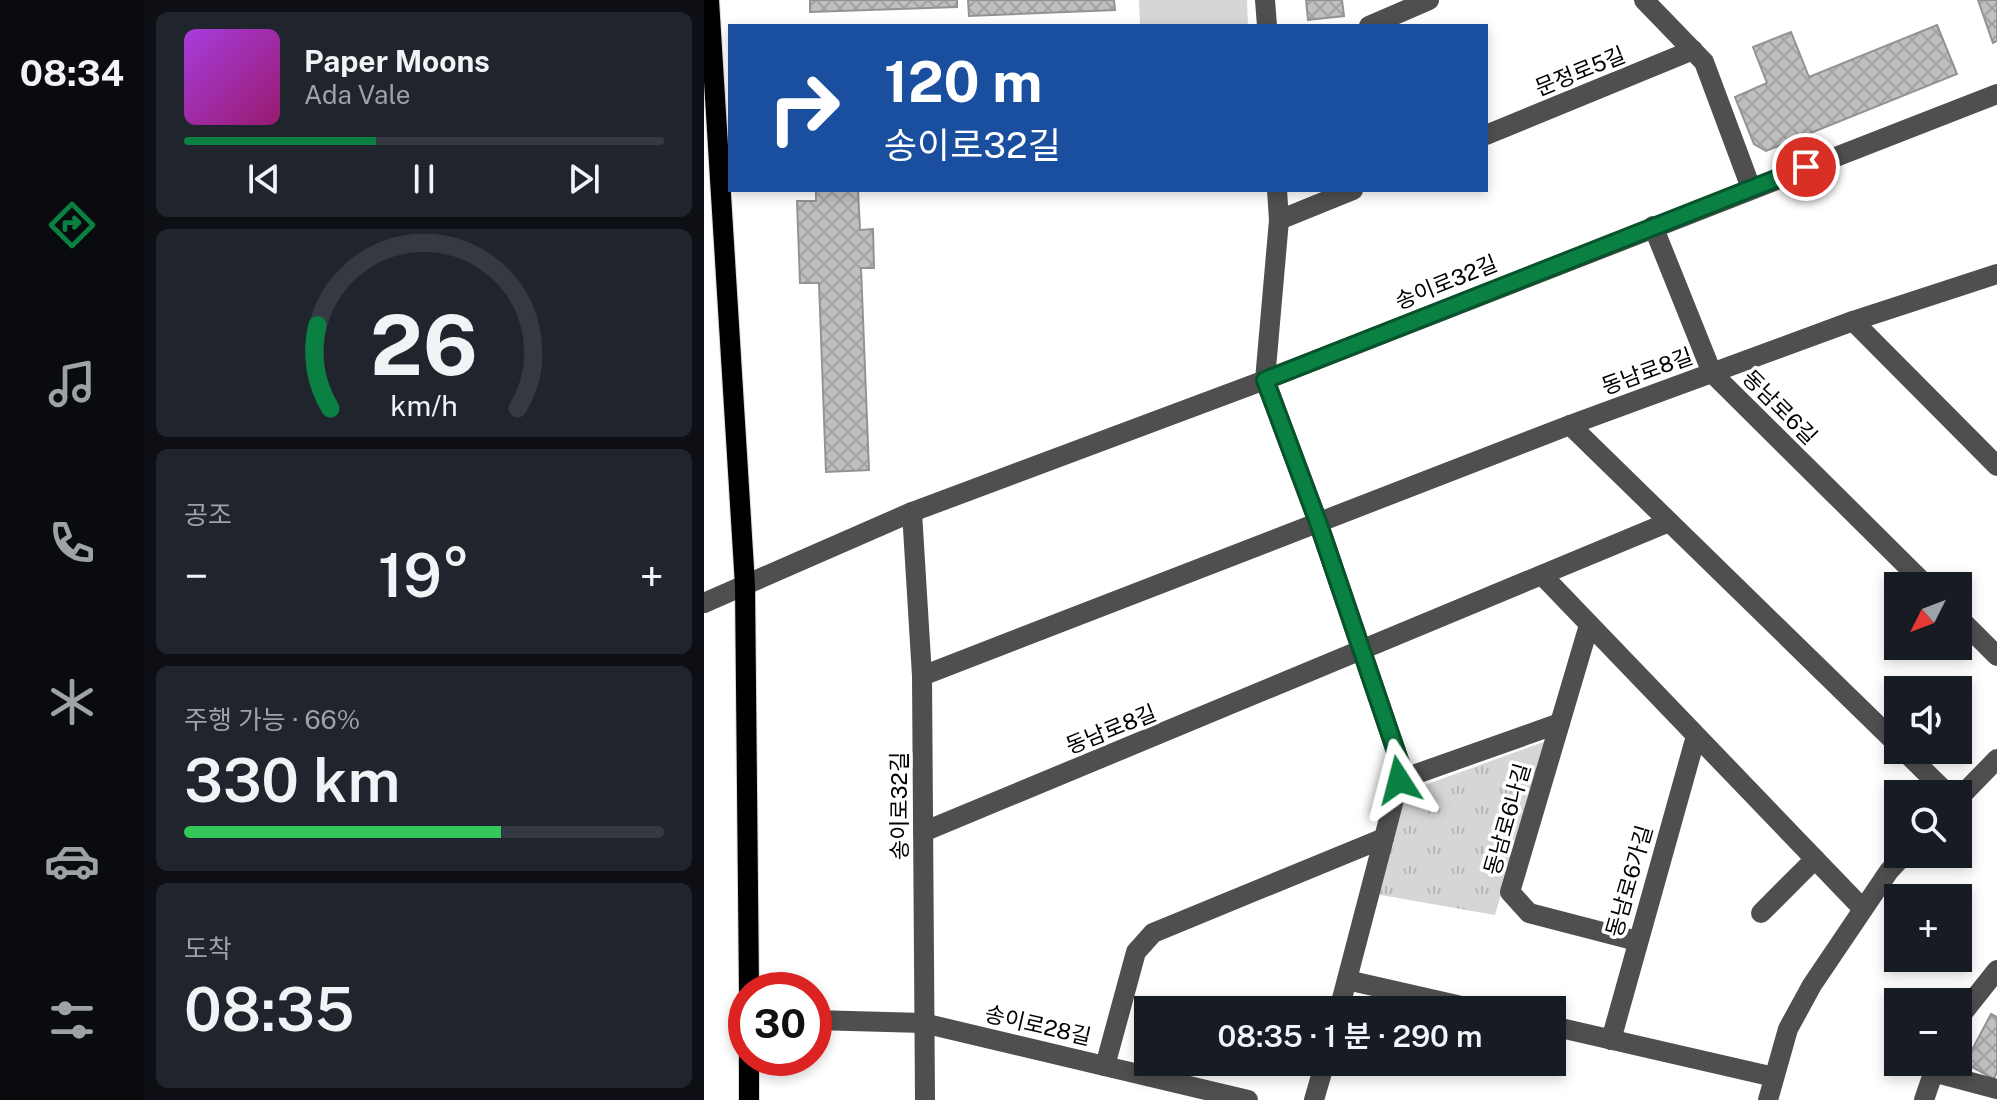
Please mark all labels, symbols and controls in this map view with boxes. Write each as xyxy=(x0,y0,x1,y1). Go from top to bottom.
street label: 문정로5길 xyxy=(1531,41,1629,101)
text: Paper Moons xyxy=(304,43,490,79)
text: 120 m xyxy=(884,49,1042,115)
text: 08:34 xyxy=(20,52,124,94)
icon: right xyxy=(752,56,856,160)
text: Ada Vale xyxy=(304,79,410,110)
text: 송이로32길 xyxy=(884,124,1061,166)
pin xyxy=(1772,133,1840,201)
icon: arrive xyxy=(1784,145,1828,189)
icon: previous xyxy=(242,157,286,201)
icon: pause xyxy=(402,157,446,201)
icon: next xyxy=(562,157,606,201)
icon: directions xyxy=(44,197,100,253)
street label: 송이로32길 xyxy=(1391,250,1501,314)
text: 26 xyxy=(370,296,478,394)
street label: 동남로8길 xyxy=(1598,343,1696,399)
icon: music xyxy=(44,356,100,412)
street label: 동남로6길 xyxy=(1737,364,1823,450)
text: km/h xyxy=(390,389,458,422)
text: 공조 xyxy=(184,499,232,530)
icon: phone xyxy=(44,515,100,571)
text: 19° xyxy=(378,540,470,611)
text: − xyxy=(184,550,208,602)
text: + xyxy=(640,550,664,602)
north arrow xyxy=(1884,572,1972,660)
map controls xyxy=(1884,572,1972,1076)
icon: climate xyxy=(44,674,100,730)
button: sound xyxy=(1884,676,1972,764)
street label: 동남로8길 xyxy=(1062,699,1160,759)
text: 주행 가능 · 66% xyxy=(184,704,360,735)
position arrow xyxy=(1357,738,1441,822)
text: 330 km xyxy=(184,745,400,816)
street label: 송이로32길 xyxy=(886,752,912,860)
street label: 동남로6나길 xyxy=(1479,760,1535,878)
button: search xyxy=(1884,780,1972,868)
street label: 동남로6가길 xyxy=(1601,822,1657,940)
icon: car xyxy=(44,833,100,889)
button: + xyxy=(1884,884,1972,972)
text: 도착 xyxy=(184,933,232,964)
speed limit sign: 30 xyxy=(728,972,832,1076)
text: 08:35 xyxy=(184,974,355,1045)
button: − xyxy=(1884,988,1972,1076)
icon: filters xyxy=(44,992,100,1048)
street label: 송이로28길 xyxy=(982,1000,1094,1050)
text: 08:35 · 1 분 · 290 m xyxy=(1218,1018,1482,1054)

